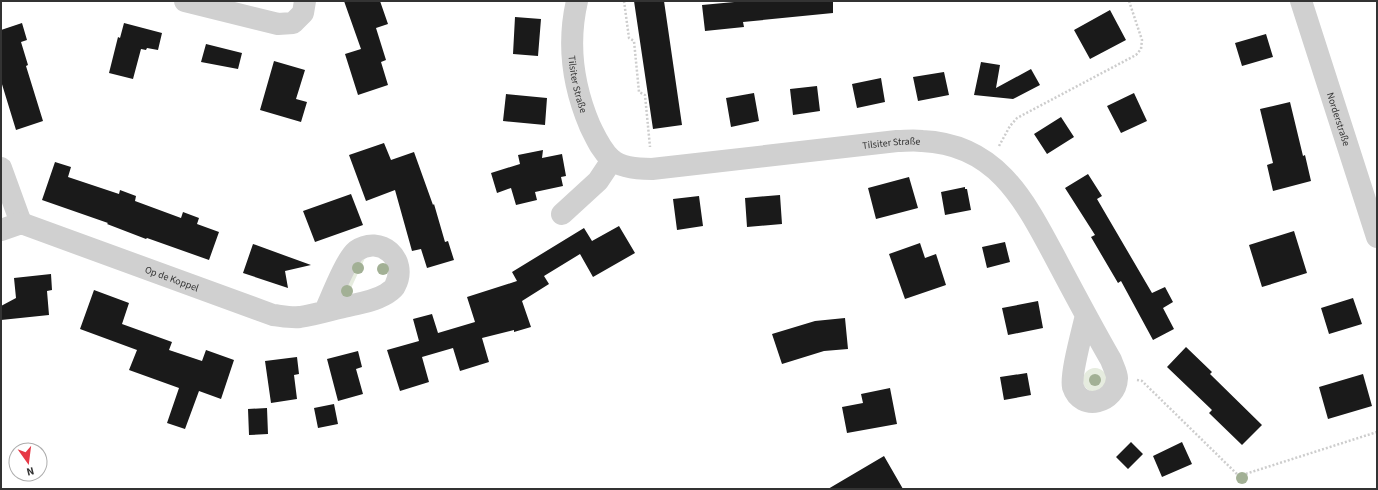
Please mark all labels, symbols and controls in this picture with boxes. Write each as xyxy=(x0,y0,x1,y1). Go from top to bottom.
street label: Tilsiter Straße xyxy=(565,55,590,115)
street label: Norderstraße xyxy=(1323,91,1353,148)
street label: Tilsiter Straße xyxy=(862,135,921,153)
street label: Op de Koppel xyxy=(143,263,201,296)
north arrow xyxy=(8,442,48,482)
text: N xyxy=(25,463,36,479)

